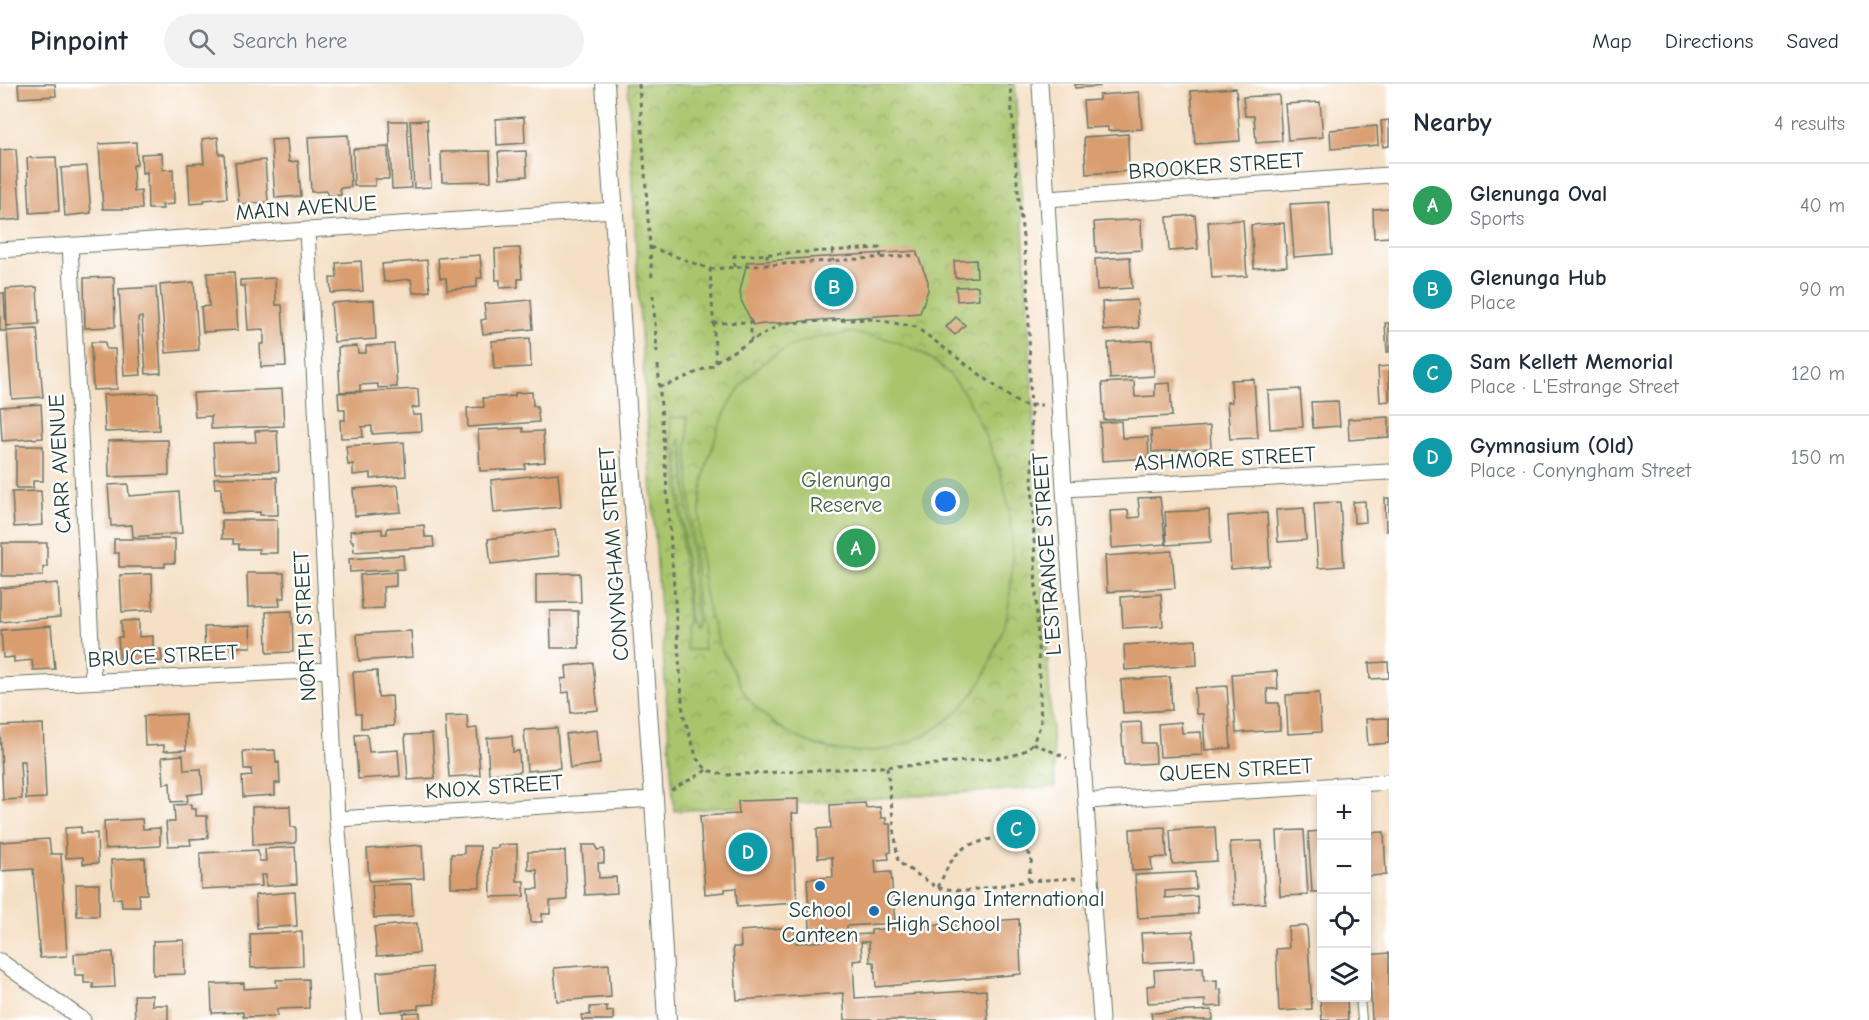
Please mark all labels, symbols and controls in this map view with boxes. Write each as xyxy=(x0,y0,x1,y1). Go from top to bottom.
search box xyxy=(164,14,584,68)
text: Pinpoint xyxy=(30,25,128,57)
icon: search xyxy=(185,25,218,58)
text: Search here xyxy=(233,28,347,54)
text: Map xyxy=(1592,29,1632,53)
text: Directions xyxy=(1665,29,1754,53)
text: Saved xyxy=(1787,29,1839,53)
text: Nearby xyxy=(1413,108,1492,138)
text: 4 results xyxy=(1774,112,1845,135)
street label: BROOKER STREET xyxy=(1127,147,1305,185)
text: Glenunga Oval xyxy=(1470,181,1607,207)
street label: MAIN AVENUE xyxy=(235,190,378,226)
text: A xyxy=(1427,194,1438,217)
text: 40 m xyxy=(1800,194,1845,217)
text: Sports xyxy=(1470,207,1524,230)
pin: B xyxy=(814,264,854,310)
text: Glenunga Hub xyxy=(1470,265,1607,291)
text: B xyxy=(1426,278,1439,301)
text: 90 m xyxy=(1799,278,1845,301)
text: Place xyxy=(1470,291,1516,314)
text: Sam Kellett Memorial xyxy=(1470,349,1673,375)
text: C xyxy=(1426,362,1439,385)
text: 120 m xyxy=(1791,362,1845,385)
text: Place · L'Estrange Street xyxy=(1470,375,1679,398)
street label: CARR AVENUE xyxy=(43,394,77,534)
text: Gymnasium (Old) xyxy=(1470,433,1634,459)
street label: ASHMORE STREET xyxy=(1134,441,1317,477)
street label: CONYNGHAM STREET xyxy=(594,445,634,662)
text: D xyxy=(1426,446,1439,469)
text: 150 m xyxy=(1791,446,1845,469)
street label: L'ESTRANGE STREET xyxy=(1027,451,1067,656)
text: Place · Conyngham Street xyxy=(1470,459,1691,482)
park label: Glenunga Reserve xyxy=(801,467,891,518)
your location xyxy=(931,487,960,516)
pin: A xyxy=(836,526,876,570)
street label: NORTH STREET xyxy=(288,549,322,702)
street label: BRUCE STREET xyxy=(87,639,240,673)
street label: QUEEN STREET xyxy=(1159,753,1314,787)
street label: KNOX STREET xyxy=(424,769,564,805)
map controls xyxy=(1317,786,1371,1002)
button: + xyxy=(1317,786,1371,840)
pin: C xyxy=(996,806,1036,852)
pin: D xyxy=(728,830,768,874)
button: − xyxy=(1317,840,1371,894)
marker: School Canteen xyxy=(813,879,827,893)
place label: Glenunga International High School xyxy=(886,886,1105,937)
button: locate xyxy=(1317,894,1371,948)
place label: School Canteen xyxy=(782,897,858,948)
marker: Glenunga International High School xyxy=(867,904,881,918)
button: layers xyxy=(1317,948,1371,1002)

